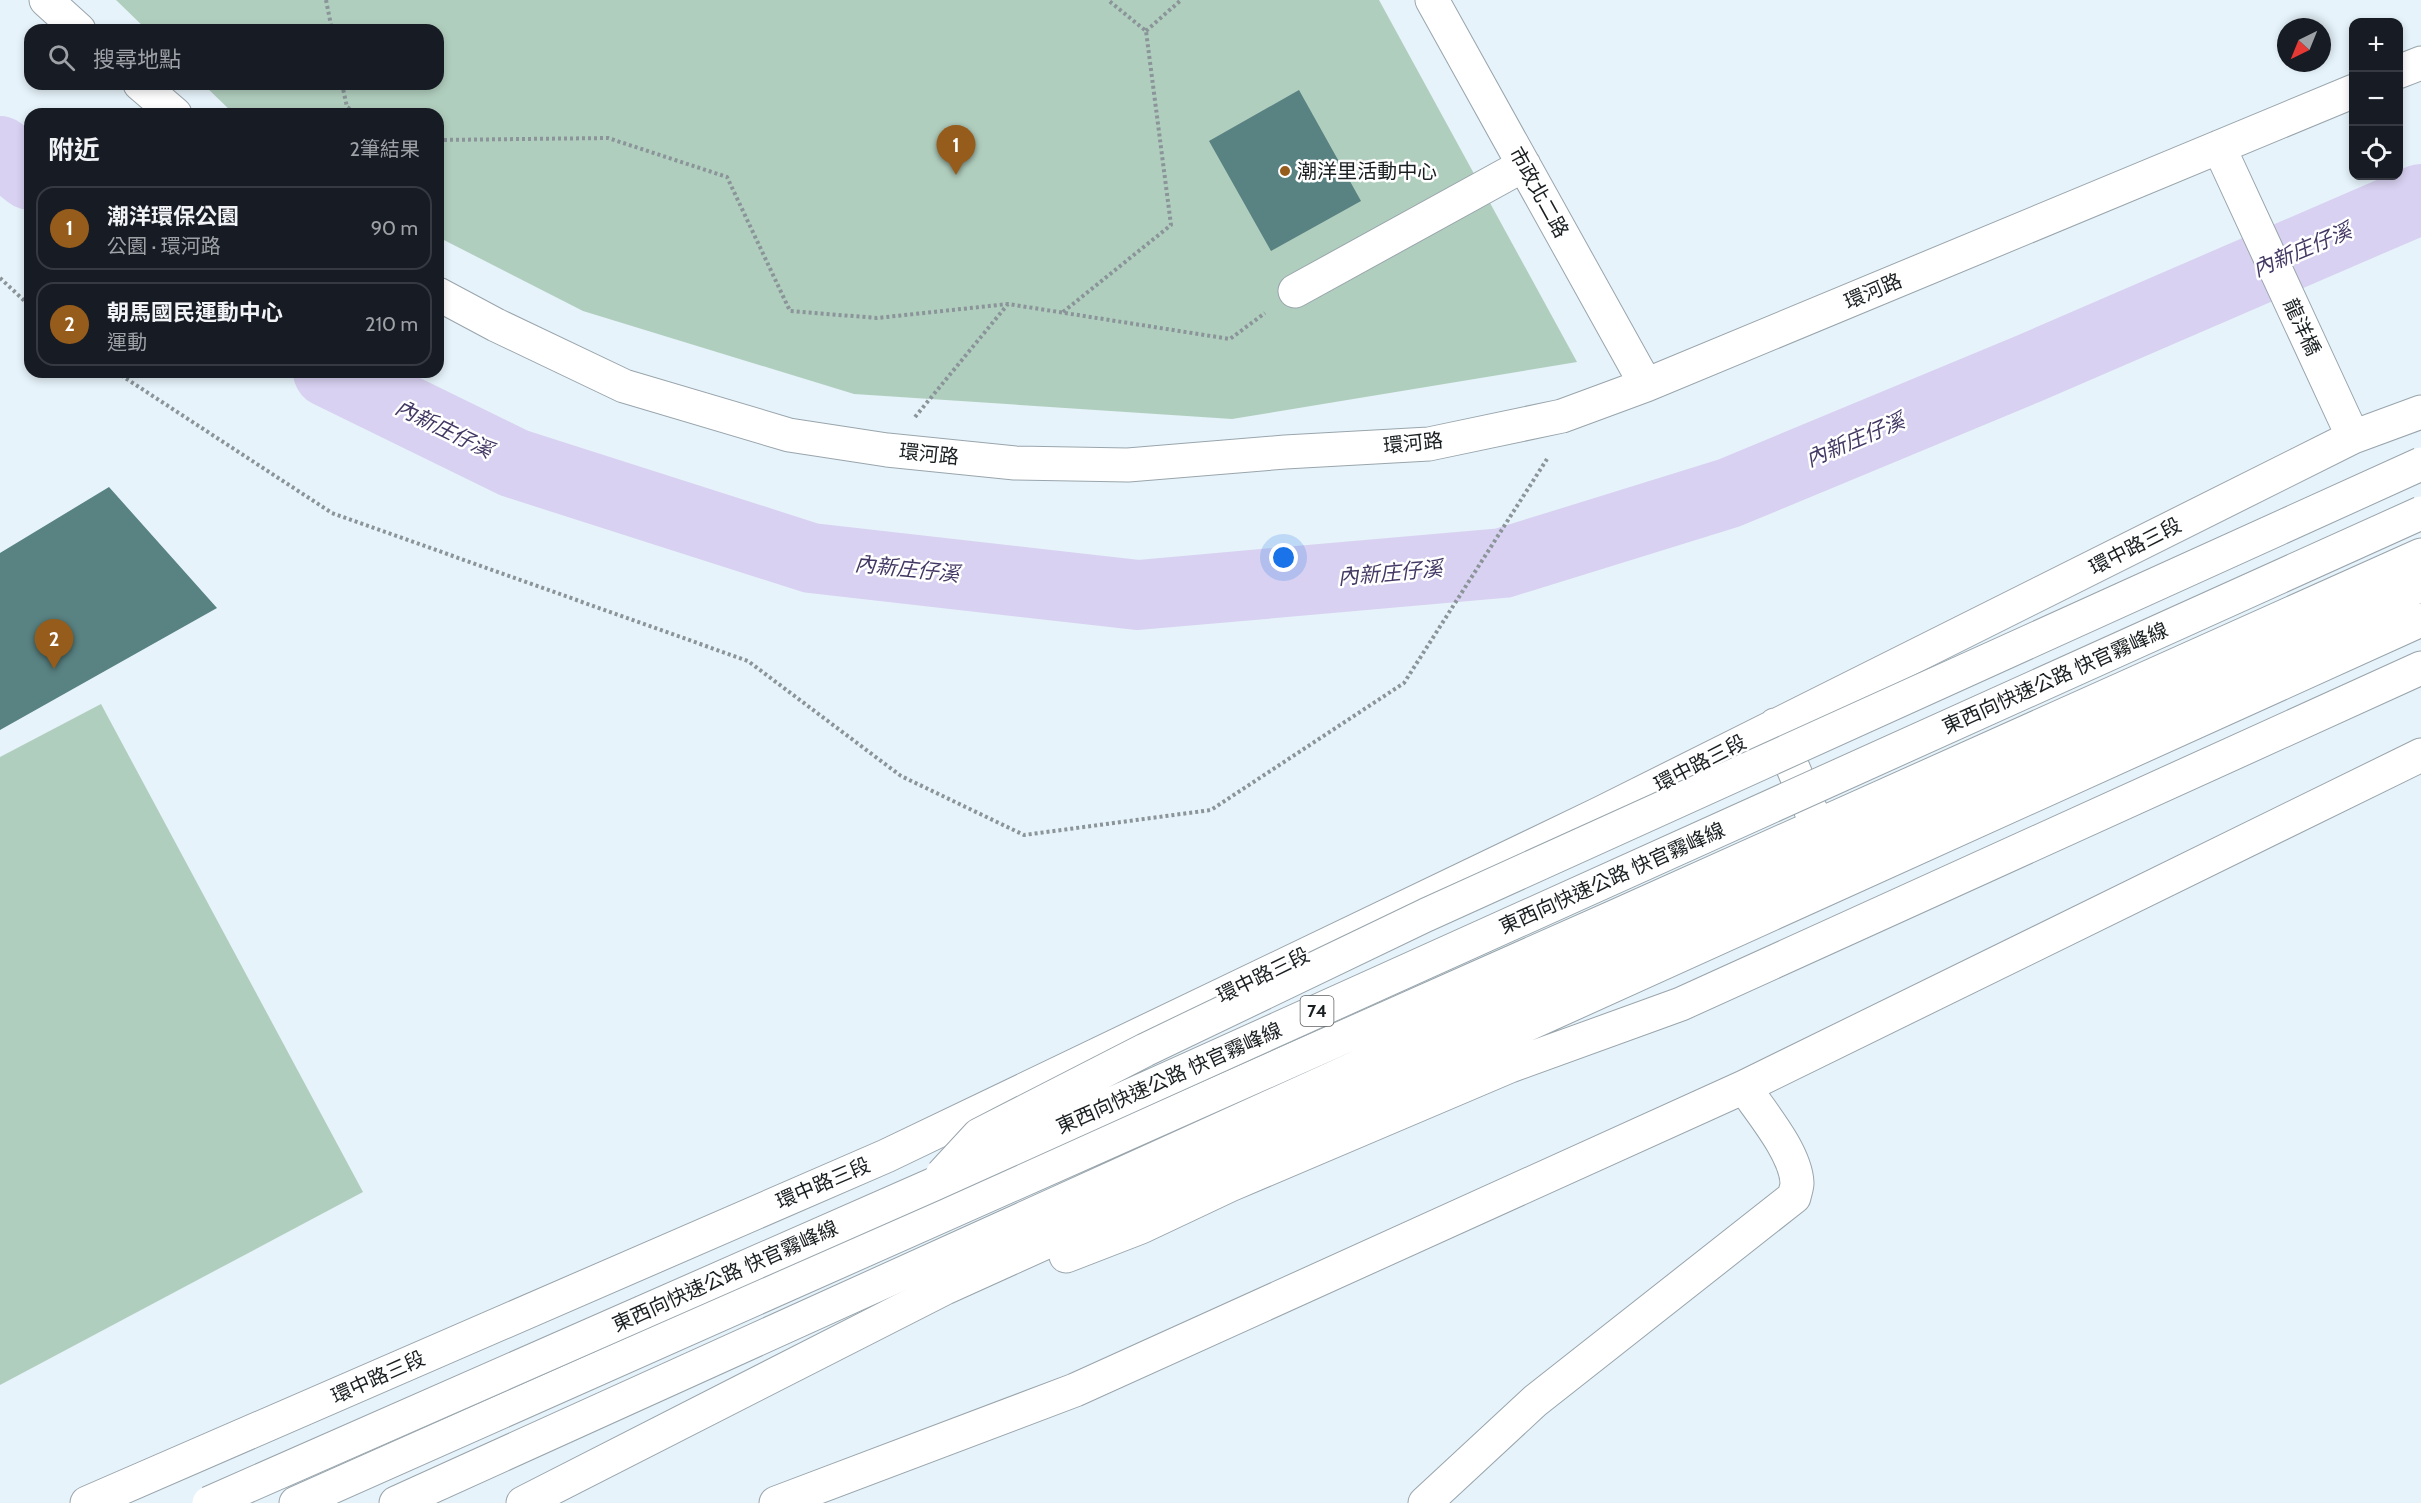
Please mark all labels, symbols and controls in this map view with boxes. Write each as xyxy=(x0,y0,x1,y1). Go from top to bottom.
north arrow xyxy=(2277,18,2331,72)
map controls xyxy=(2349,18,2403,180)
button: + xyxy=(2349,18,2403,72)
search box xyxy=(24,24,444,90)
icon: search xyxy=(45,41,78,74)
text: 搜尋地點 xyxy=(93,46,181,73)
button: − xyxy=(2349,72,2403,126)
pin: 1 xyxy=(936,126,976,175)
button: locate xyxy=(2349,126,2403,180)
text: 附近 xyxy=(48,134,100,166)
text: 2筆結果 xyxy=(350,137,420,161)
street label: 市政北二路 xyxy=(1504,142,1574,242)
place label: 潮洋里活動中心 xyxy=(1297,159,1437,183)
marker: 潮洋里活動中心 xyxy=(1278,164,1292,178)
text: 潮洋環保公園 xyxy=(107,203,239,230)
text: 1 xyxy=(66,216,73,240)
text: 90 m xyxy=(371,216,418,240)
water label: 內新庄仔溪 xyxy=(2249,216,2358,282)
text: 公園 · 環河路 xyxy=(107,234,221,258)
street label: 環河路 xyxy=(1841,268,1905,314)
street label: 龍洋橋 xyxy=(2278,295,2326,359)
text: 朝馬國民運動中心 xyxy=(107,299,283,326)
text: 2 xyxy=(64,312,75,336)
text: 210 m xyxy=(365,312,418,336)
text: 運動 xyxy=(107,330,147,354)
water label: 內新庄仔溪 xyxy=(392,394,500,464)
water label: 內新庄仔溪 xyxy=(1802,406,1911,472)
street label: 環河路 xyxy=(1382,428,1444,458)
street label: 環河路 xyxy=(898,439,960,469)
street label: 環中路三段 xyxy=(2085,513,2185,579)
your location xyxy=(1269,543,1298,572)
water label: 內新庄仔溪 xyxy=(854,551,964,587)
water label: 內新庄仔溪 xyxy=(1337,555,1446,590)
street label: 東西向快速公路 快官霧峰線 xyxy=(1938,617,2172,739)
pin: 2 xyxy=(34,620,74,669)
street label: 環中路三段 xyxy=(1650,730,1750,796)
street label: 東西向快速公路 快官霧峰線 xyxy=(1495,817,1729,939)
street label: 環中路三段 xyxy=(1213,942,1313,1008)
road number: 74 xyxy=(1300,996,1334,1026)
street label: 東西向快速公路 快官霧峰線 xyxy=(1052,1017,1286,1139)
street label: 環中路三段 xyxy=(772,1152,874,1214)
street label: 東西向快速公路 快官霧峰線 xyxy=(608,1215,842,1337)
street label: 環中路三段 xyxy=(327,1346,429,1408)

